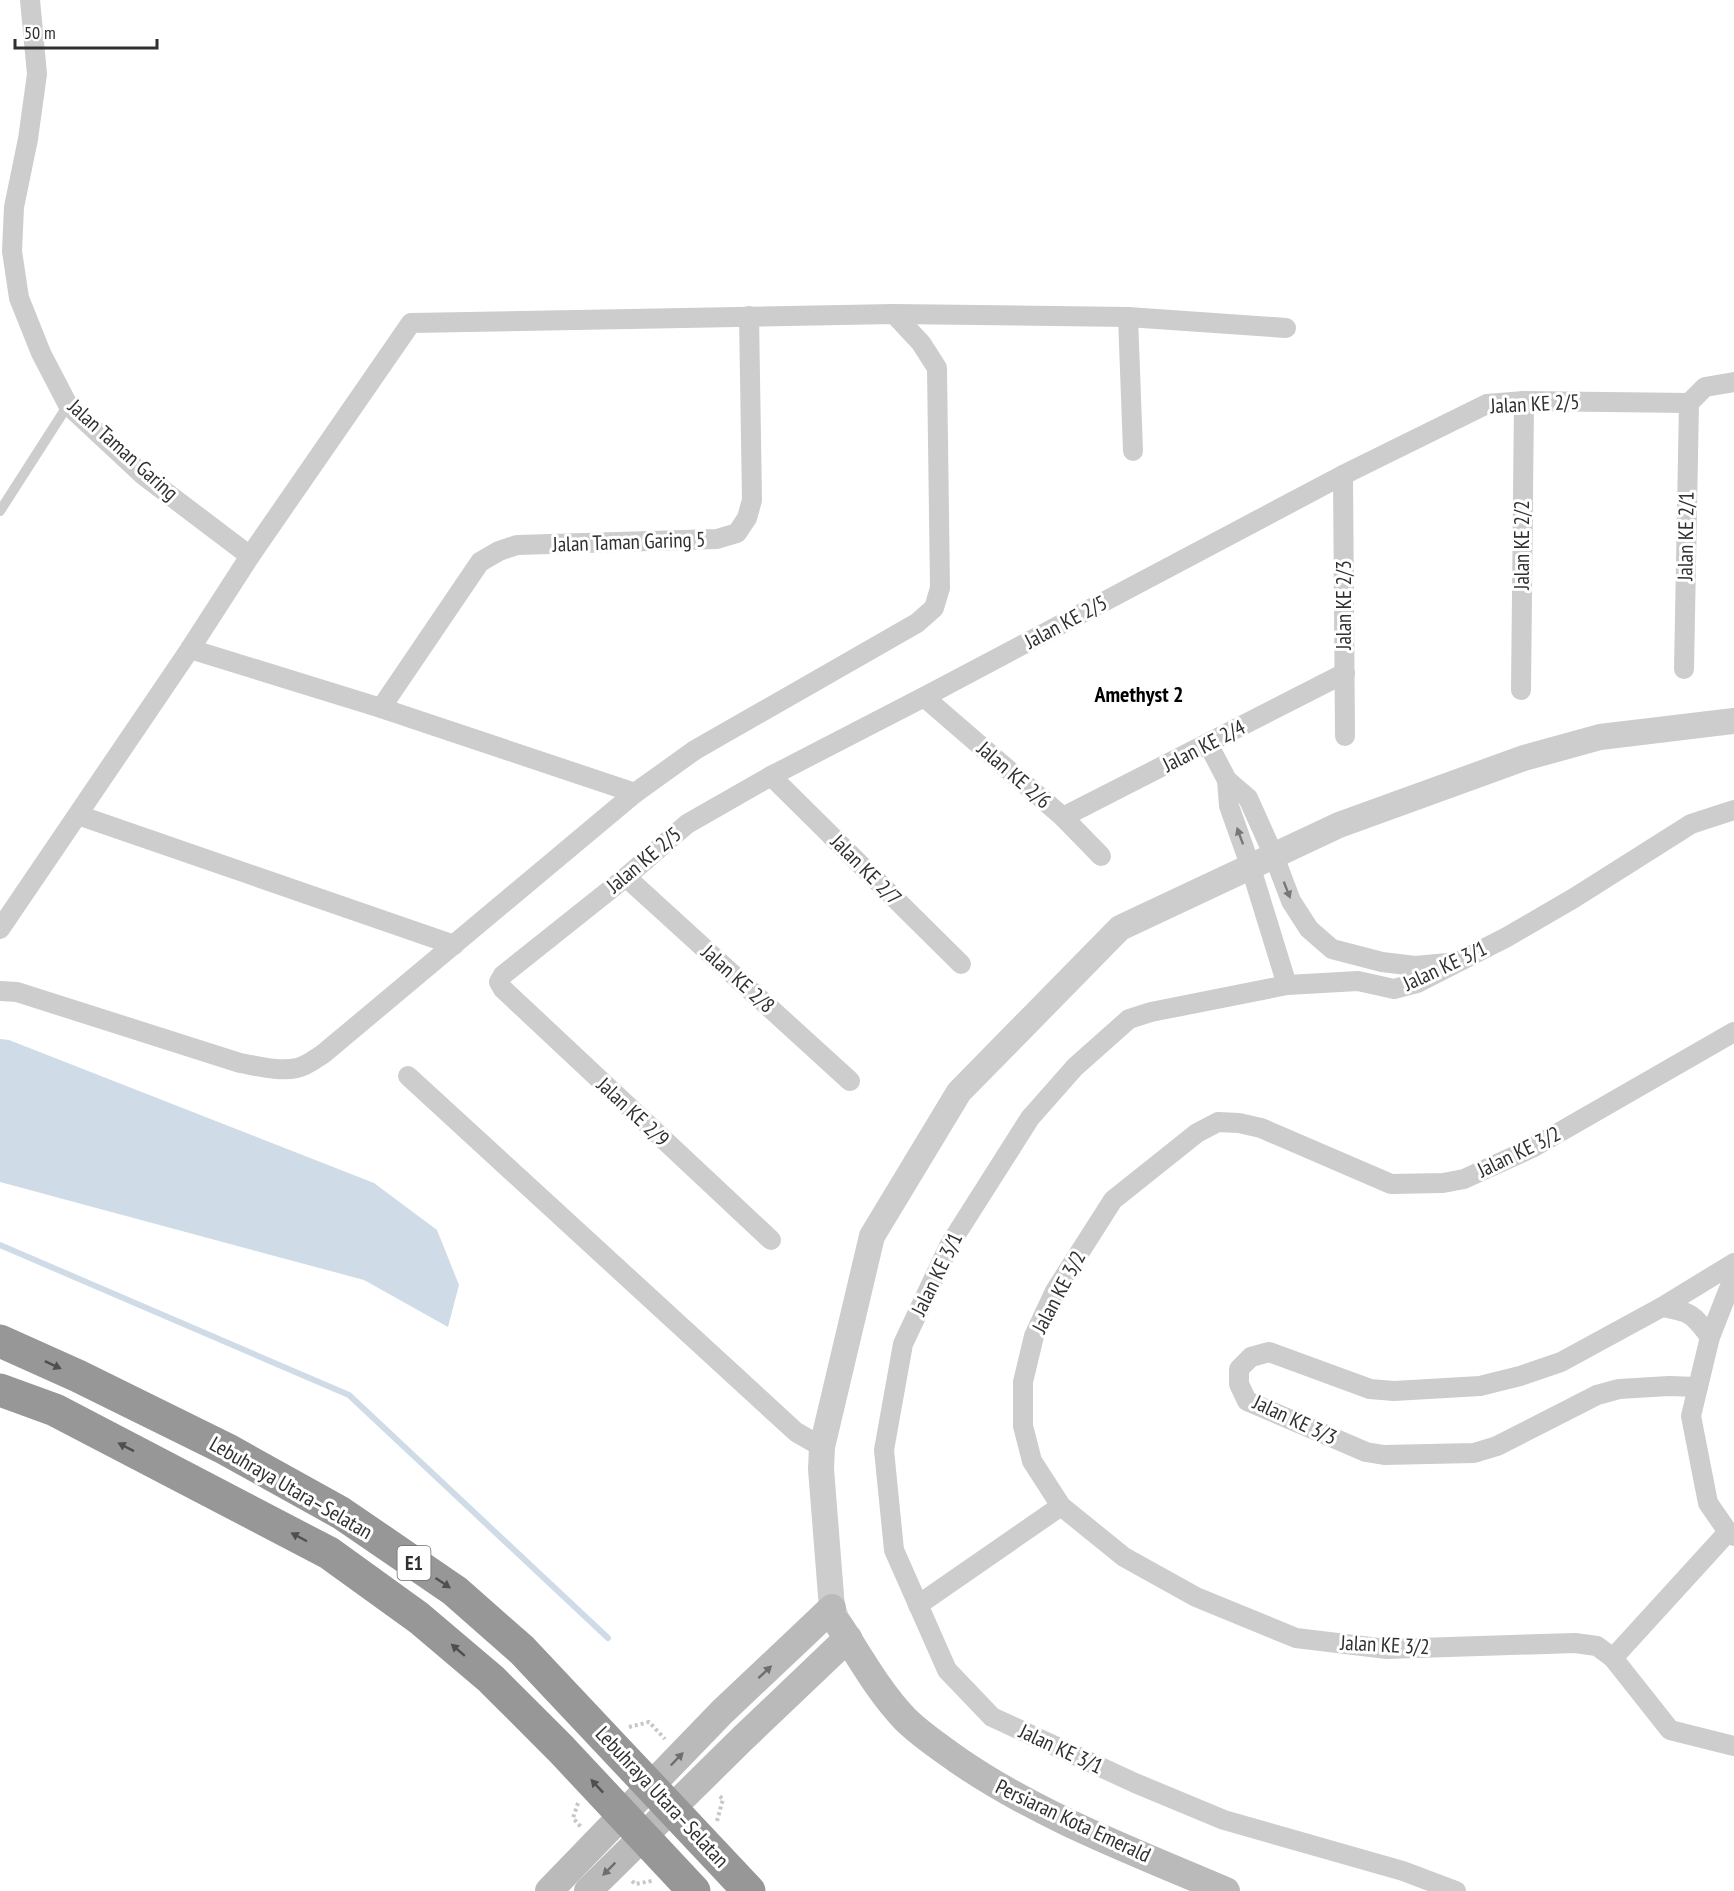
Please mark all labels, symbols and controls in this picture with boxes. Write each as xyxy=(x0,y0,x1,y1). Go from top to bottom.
scale bar xyxy=(15,12,158,50)
text: 50 m xyxy=(24,21,56,44)
street label: Jalan KE 2/5 xyxy=(1489,388,1580,419)
street label: Jalan Taman Garing xyxy=(62,392,184,506)
street label: Jalan KE 2/1 xyxy=(1671,491,1700,582)
street label: Jalan KE 2/2 xyxy=(1508,500,1535,591)
street label: Jalan Taman Garing 5 xyxy=(551,525,706,558)
street label: Jalan KE 2/3 xyxy=(1330,560,1357,651)
street label: Jalan KE 2/5 xyxy=(1019,589,1112,655)
district label: Amethyst 2 xyxy=(1093,680,1184,708)
street label: Jalan KE 2/4 xyxy=(1157,713,1250,778)
street label: Jalan KE 2/6 xyxy=(971,734,1057,814)
street label: Jalan KE 2/5 xyxy=(600,821,687,899)
one-way arrow xyxy=(1234,826,1244,844)
street label: Jalan KE 2/7 xyxy=(825,828,907,911)
one-way arrow xyxy=(1282,882,1292,900)
street label: Jalan KE 3/1 xyxy=(1398,934,1491,997)
street label: Jalan KE 2/8 xyxy=(695,938,781,1019)
street label: Jalan KE 2/9 xyxy=(591,1071,675,1152)
street label: Jalan KE 3/2 xyxy=(1472,1120,1565,1184)
street label: Jalan KE 3/1 xyxy=(904,1228,968,1321)
street label: Jalan KE 3/2 xyxy=(1025,1246,1091,1338)
one-way arrow xyxy=(45,1360,63,1370)
street label: Jalan KE 3/3 xyxy=(1248,1388,1341,1451)
street label: Lebuhraya Utara–Selatan xyxy=(205,1430,377,1545)
one-way arrow xyxy=(118,1442,135,1452)
one-way arrow xyxy=(291,1532,308,1542)
road number: E1 xyxy=(398,1546,430,1580)
one-way arrow xyxy=(434,1577,450,1589)
street label: Jalan KE 3/2 xyxy=(1339,1629,1430,1660)
one-way arrow xyxy=(451,1644,466,1657)
one-way arrow xyxy=(757,1665,772,1679)
street label: Jalan KE 3/1 xyxy=(1014,1717,1107,1780)
street label: Lebuhraya Utara–Selatan xyxy=(590,1720,735,1873)
one-way arrow xyxy=(670,1752,684,1766)
street label: Persiaran Kota Emerald xyxy=(991,1773,1155,1868)
one-way arrow xyxy=(590,1779,604,1794)
one-way arrow xyxy=(603,1862,617,1876)

